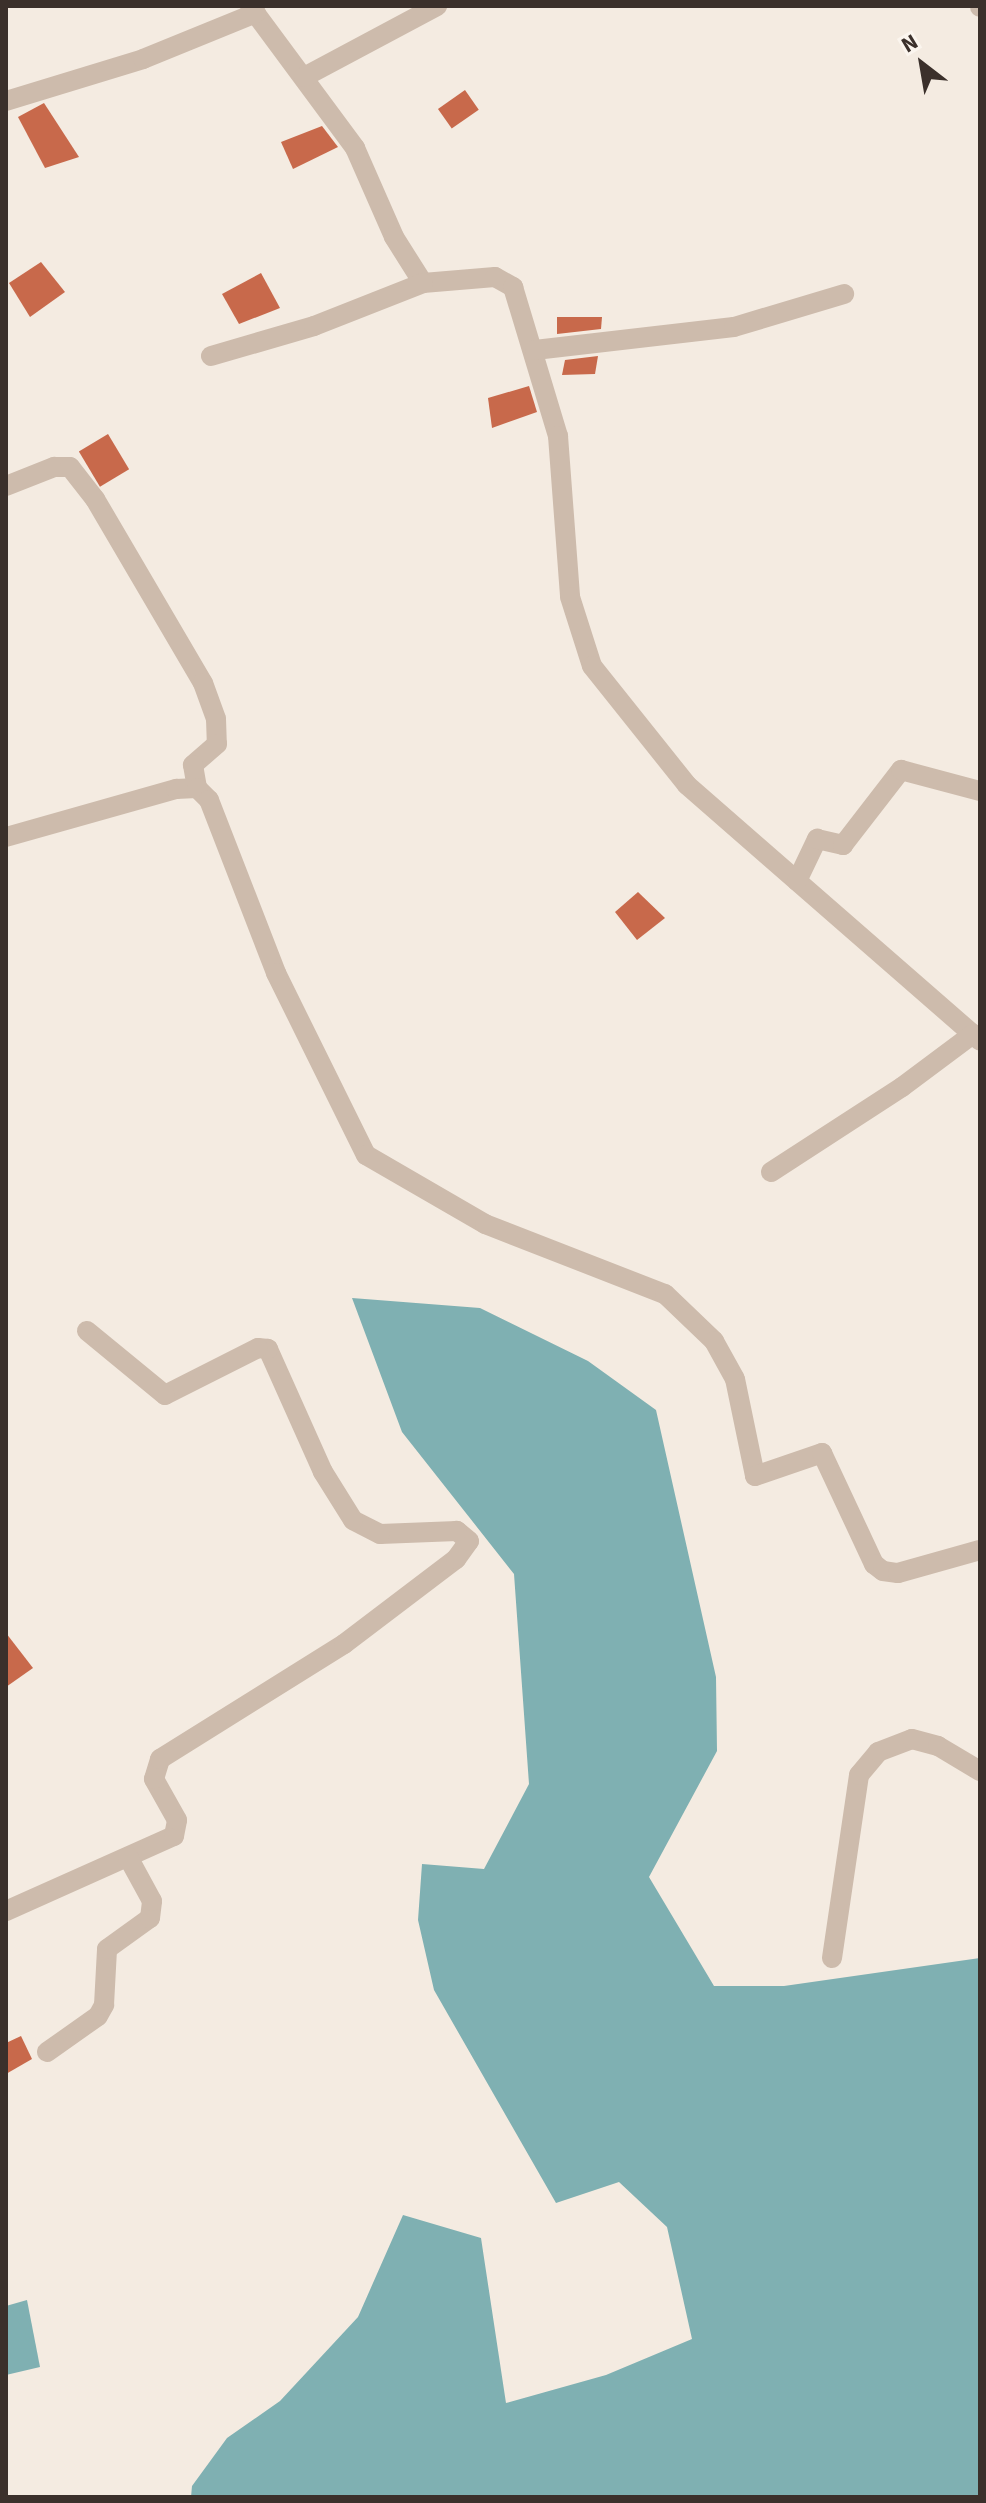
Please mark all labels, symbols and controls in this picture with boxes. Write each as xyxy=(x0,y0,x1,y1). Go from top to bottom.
north arrow xyxy=(882,24,962,104)
text: N xyxy=(895,26,924,61)

